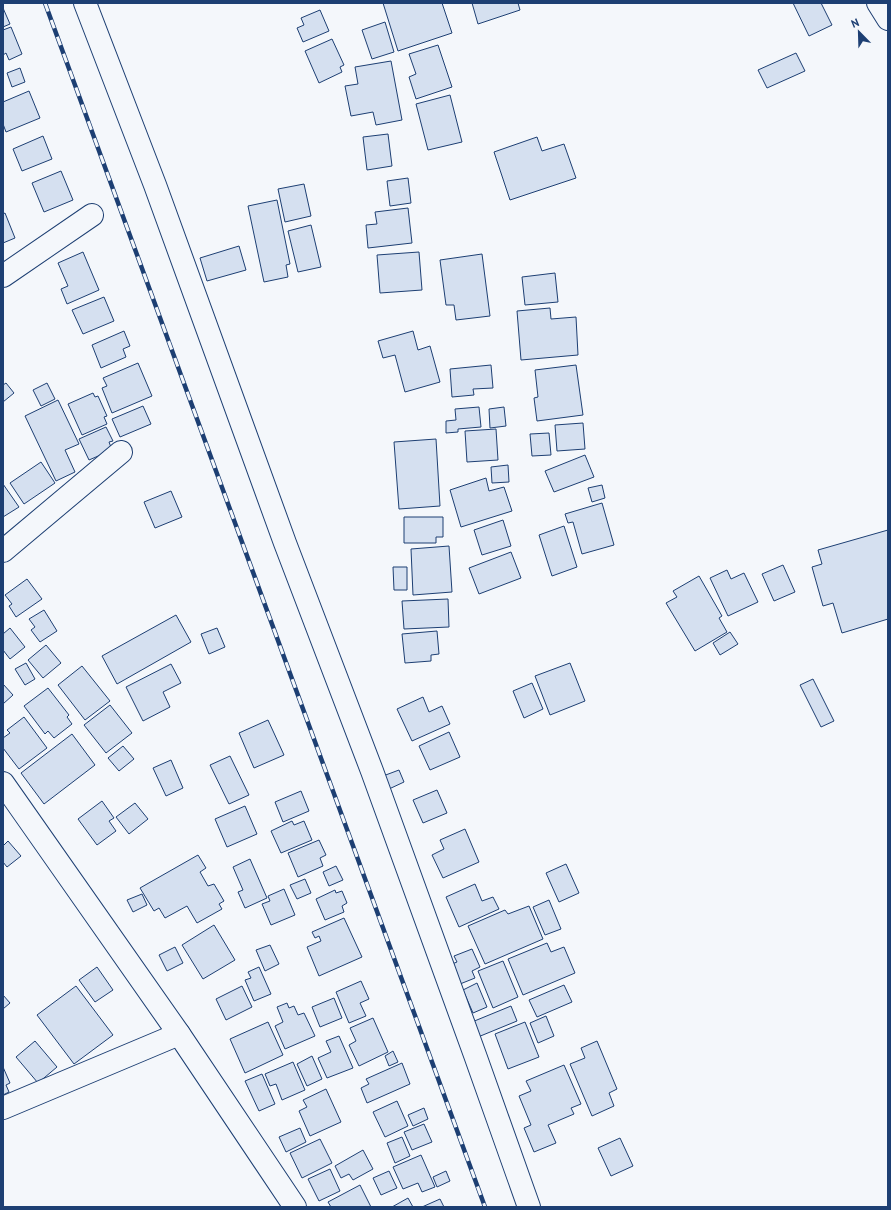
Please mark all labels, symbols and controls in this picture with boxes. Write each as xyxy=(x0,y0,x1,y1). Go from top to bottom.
north arrow xyxy=(839,12,879,52)
text: N xyxy=(849,15,861,31)

